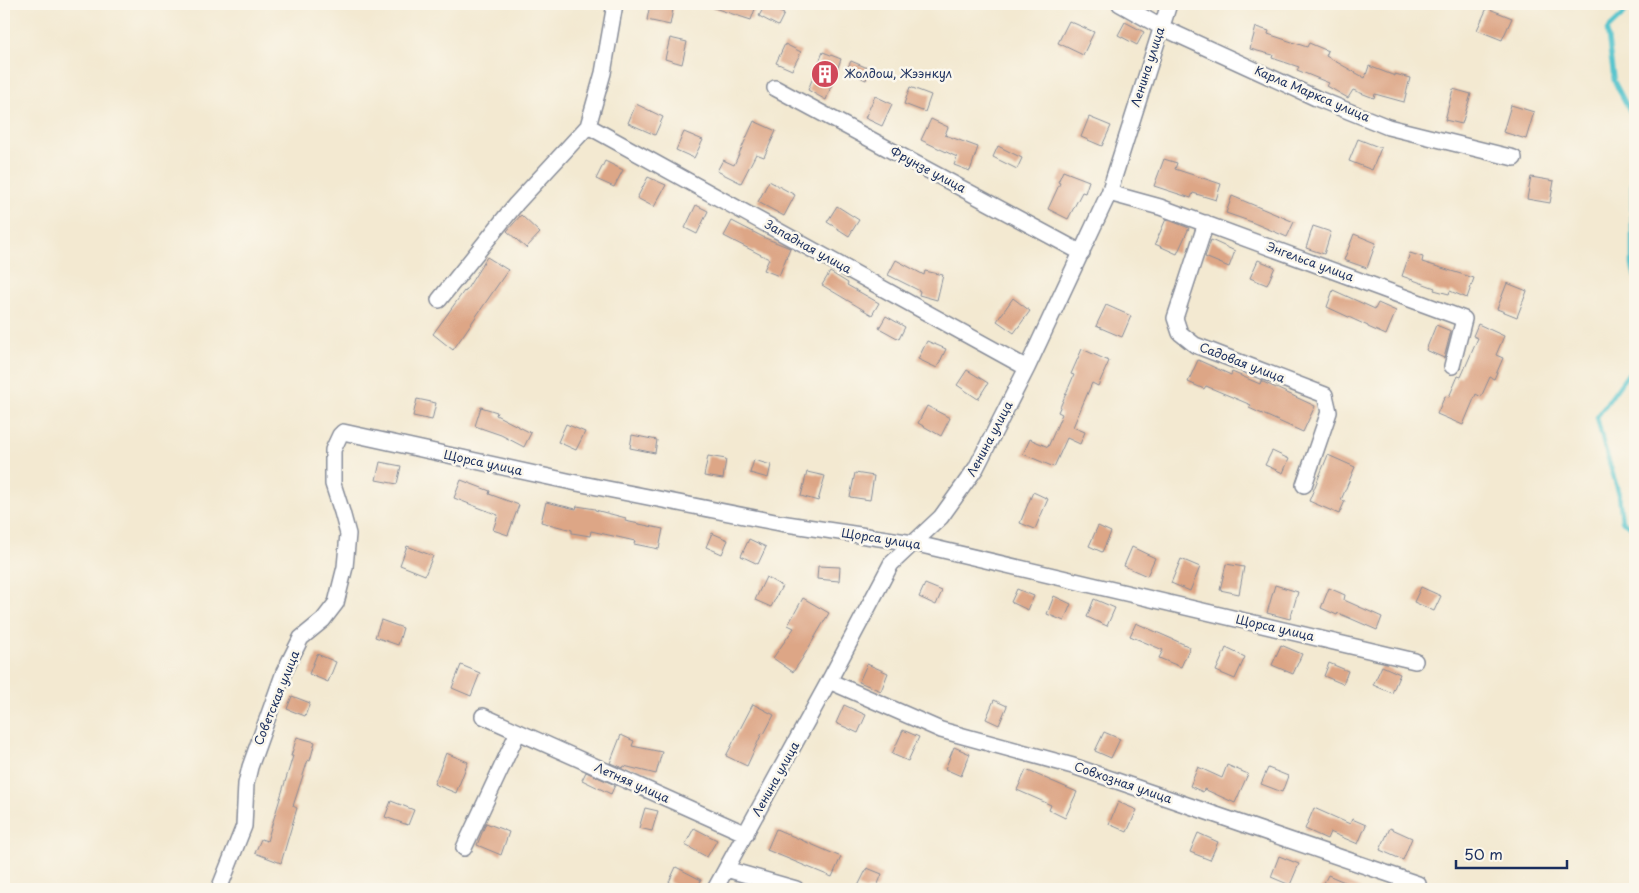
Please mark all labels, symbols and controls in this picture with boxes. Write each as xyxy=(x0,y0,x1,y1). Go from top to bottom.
street label: Ленина улица xyxy=(1126,24,1169,109)
building icon: Жолдош, Жээнкул xyxy=(810,59,840,89)
street label: Карла Маркса улица xyxy=(1252,61,1373,126)
place label: Жолдош, Жээнкул xyxy=(844,64,952,82)
street label: Фрунзе улица xyxy=(887,142,970,197)
street label: Западная улица xyxy=(762,215,856,278)
street label: Энгельса улица xyxy=(1264,237,1357,285)
street label: Садовая улица xyxy=(1197,337,1288,387)
street label: Ленина улица xyxy=(962,397,1017,479)
street label: Щорса улица xyxy=(442,445,525,479)
street label: Щорса улица xyxy=(840,523,923,553)
street label: Щорса улица xyxy=(1234,609,1317,645)
street label: Советская улица xyxy=(249,647,303,748)
street label: Ленина улица xyxy=(747,737,803,819)
street label: Летняя улица xyxy=(592,757,673,807)
street label: Совхозная улица xyxy=(1072,757,1175,807)
scale bar xyxy=(1456,838,1568,870)
text: 50 m xyxy=(1464,842,1503,865)

